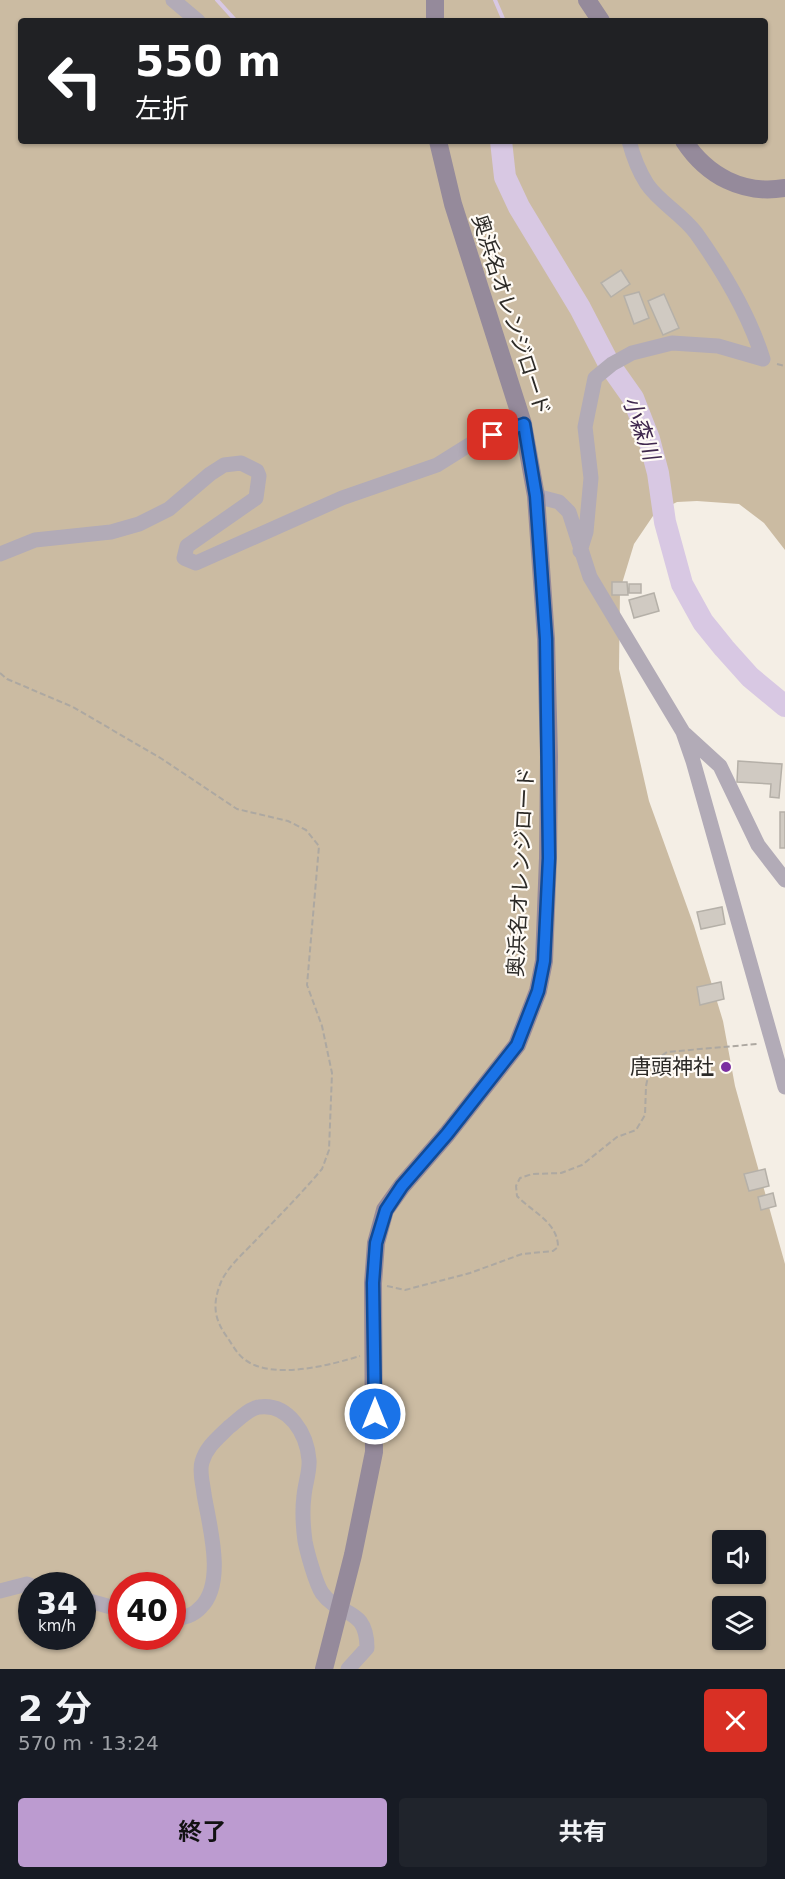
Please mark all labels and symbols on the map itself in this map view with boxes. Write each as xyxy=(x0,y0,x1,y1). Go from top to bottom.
street label: 奥浜名オレンジロード xyxy=(467,211,555,419)
water label: 小森川 xyxy=(618,393,665,465)
pin xyxy=(467,409,518,460)
street label: 奥浜名オレンジロード xyxy=(504,767,538,977)
place label: 唐頭神社 xyxy=(630,1055,714,1079)
marker: 唐頭神社 xyxy=(719,1060,733,1074)
position arrow xyxy=(343,1382,407,1446)
speed limit sign: 40 xyxy=(108,1572,186,1650)

